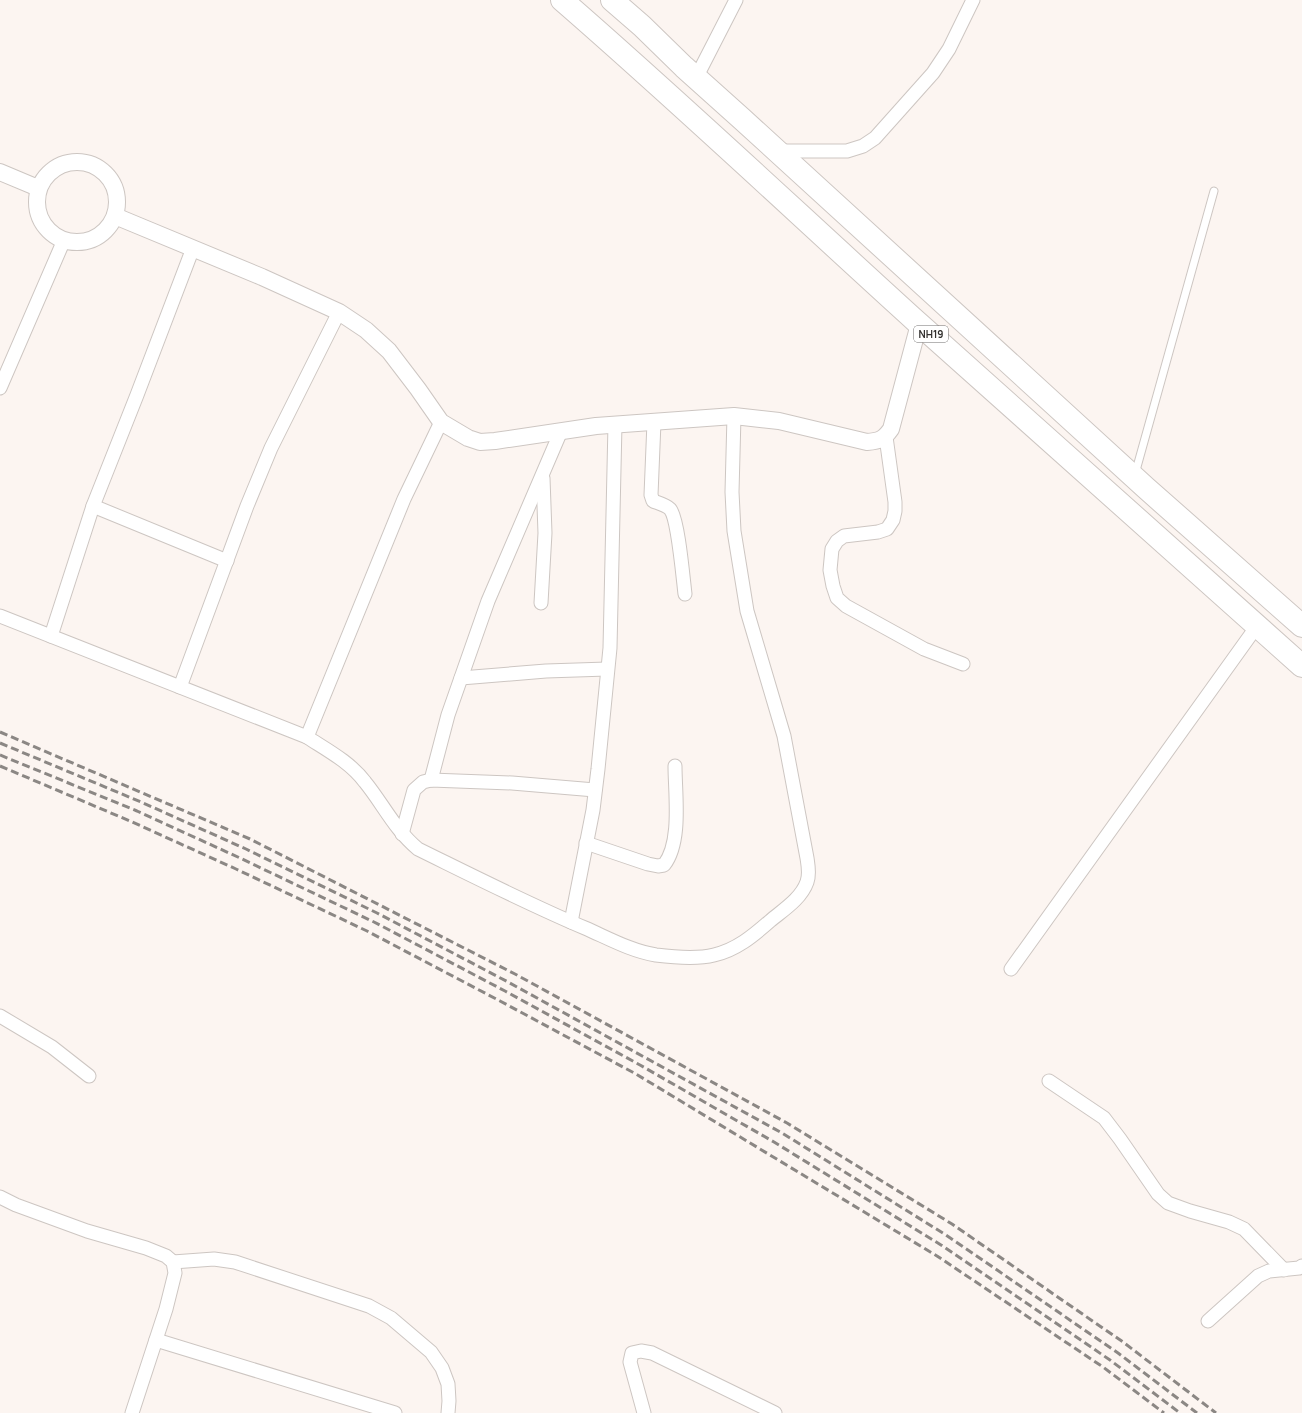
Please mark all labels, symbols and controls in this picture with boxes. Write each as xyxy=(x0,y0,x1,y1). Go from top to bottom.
road number: NH19 xyxy=(914,326,948,342)

